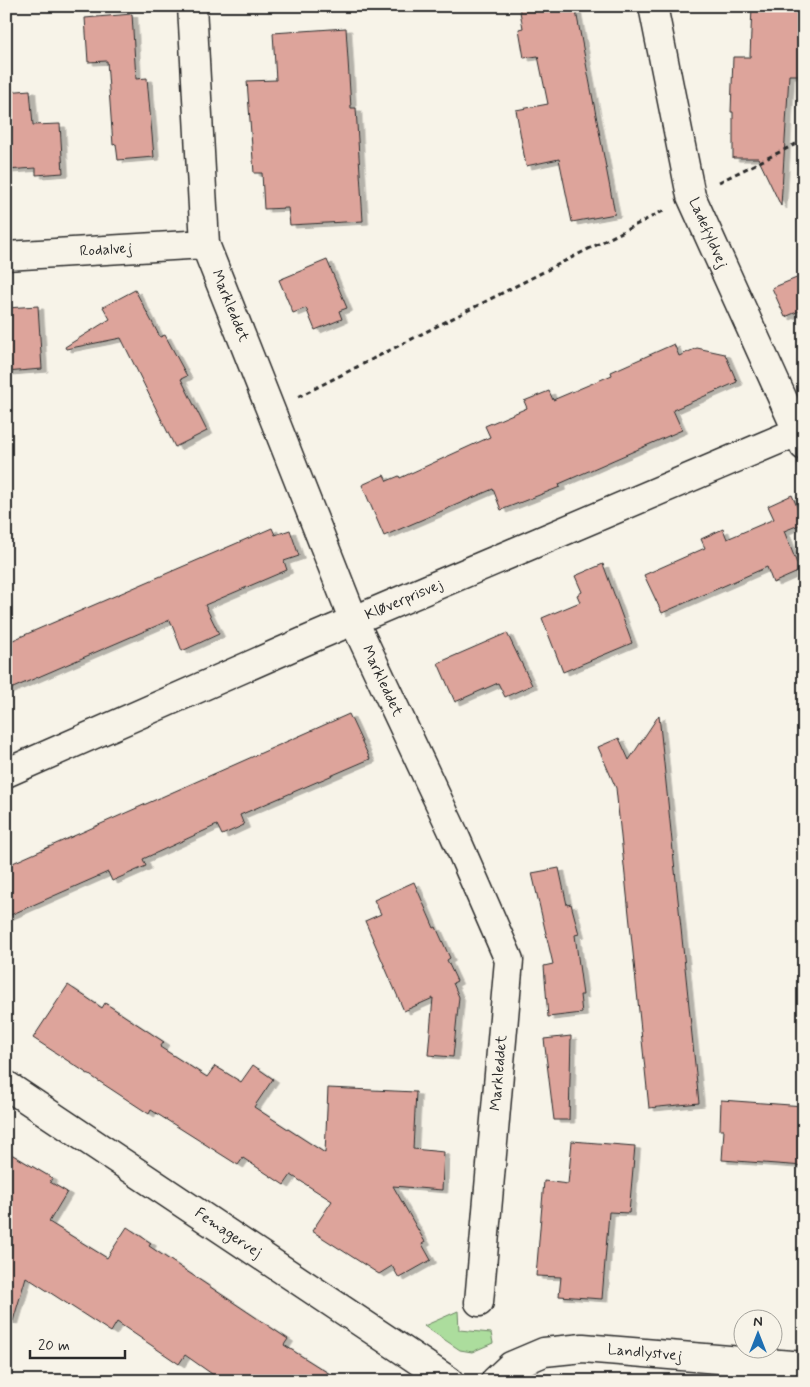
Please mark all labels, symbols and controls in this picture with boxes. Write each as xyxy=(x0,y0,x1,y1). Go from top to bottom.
street label: Ladefyldvej xyxy=(684,194,732,272)
street label: Rodalvej xyxy=(79,238,133,262)
street label: Markleddet xyxy=(206,267,254,345)
street label: Kløverprisvej xyxy=(362,575,446,625)
street label: Markleddet xyxy=(357,642,407,720)
street label: Markleddet xyxy=(486,1034,512,1112)
street label: Femagervej xyxy=(190,1203,265,1264)
north arrow xyxy=(732,1310,782,1360)
text: N xyxy=(753,1313,763,1331)
scale bar xyxy=(30,1327,125,1359)
text: 20 m xyxy=(38,1336,70,1356)
street label: Landlystvej xyxy=(607,1340,683,1366)

